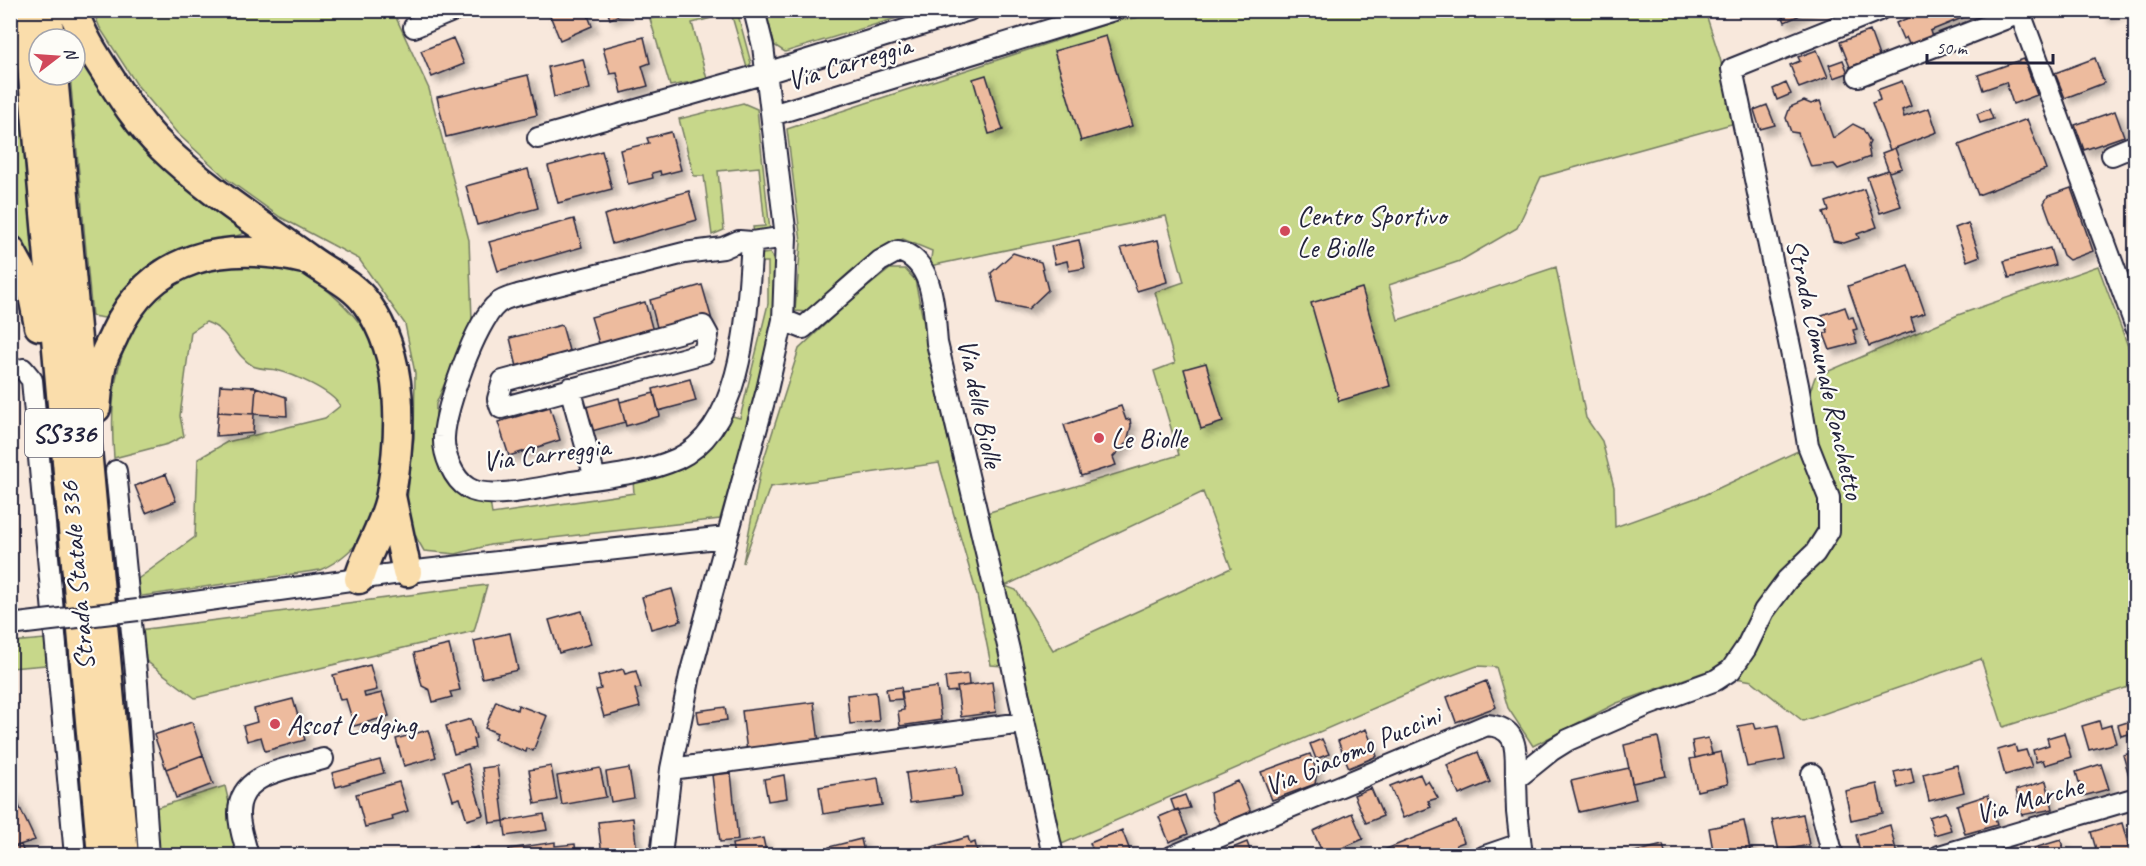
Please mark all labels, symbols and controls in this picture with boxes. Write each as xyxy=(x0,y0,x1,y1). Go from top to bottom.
street label: Via Carreggia xyxy=(783,26,918,98)
north arrow xyxy=(27,27,87,87)
scale bar xyxy=(1927,27,2053,65)
text: 50 m xyxy=(1936,37,1969,59)
text: N xyxy=(59,45,82,64)
place label: Centro Sportivo Le Biolle xyxy=(1297,198,1449,265)
marker: Centro Sportivo Le Biolle xyxy=(1278,224,1292,238)
street label: Strada Comunale Ronchetto xyxy=(1779,236,1873,505)
street label: Via delle Biolle xyxy=(950,336,1012,472)
road number: SS336 xyxy=(25,409,103,457)
place label: Le Biolle xyxy=(1111,421,1189,456)
street label: Via Carreggia xyxy=(481,428,614,479)
marker: Le Biolle xyxy=(1092,431,1106,445)
street label: Strada Statale 336 xyxy=(51,479,102,672)
street label: Via Giacomo Puccini xyxy=(1259,696,1449,803)
place label: Ascot Lodging xyxy=(287,707,418,742)
marker: Ascot Lodging xyxy=(268,717,282,731)
street label: Via Marche xyxy=(1971,767,2089,832)

